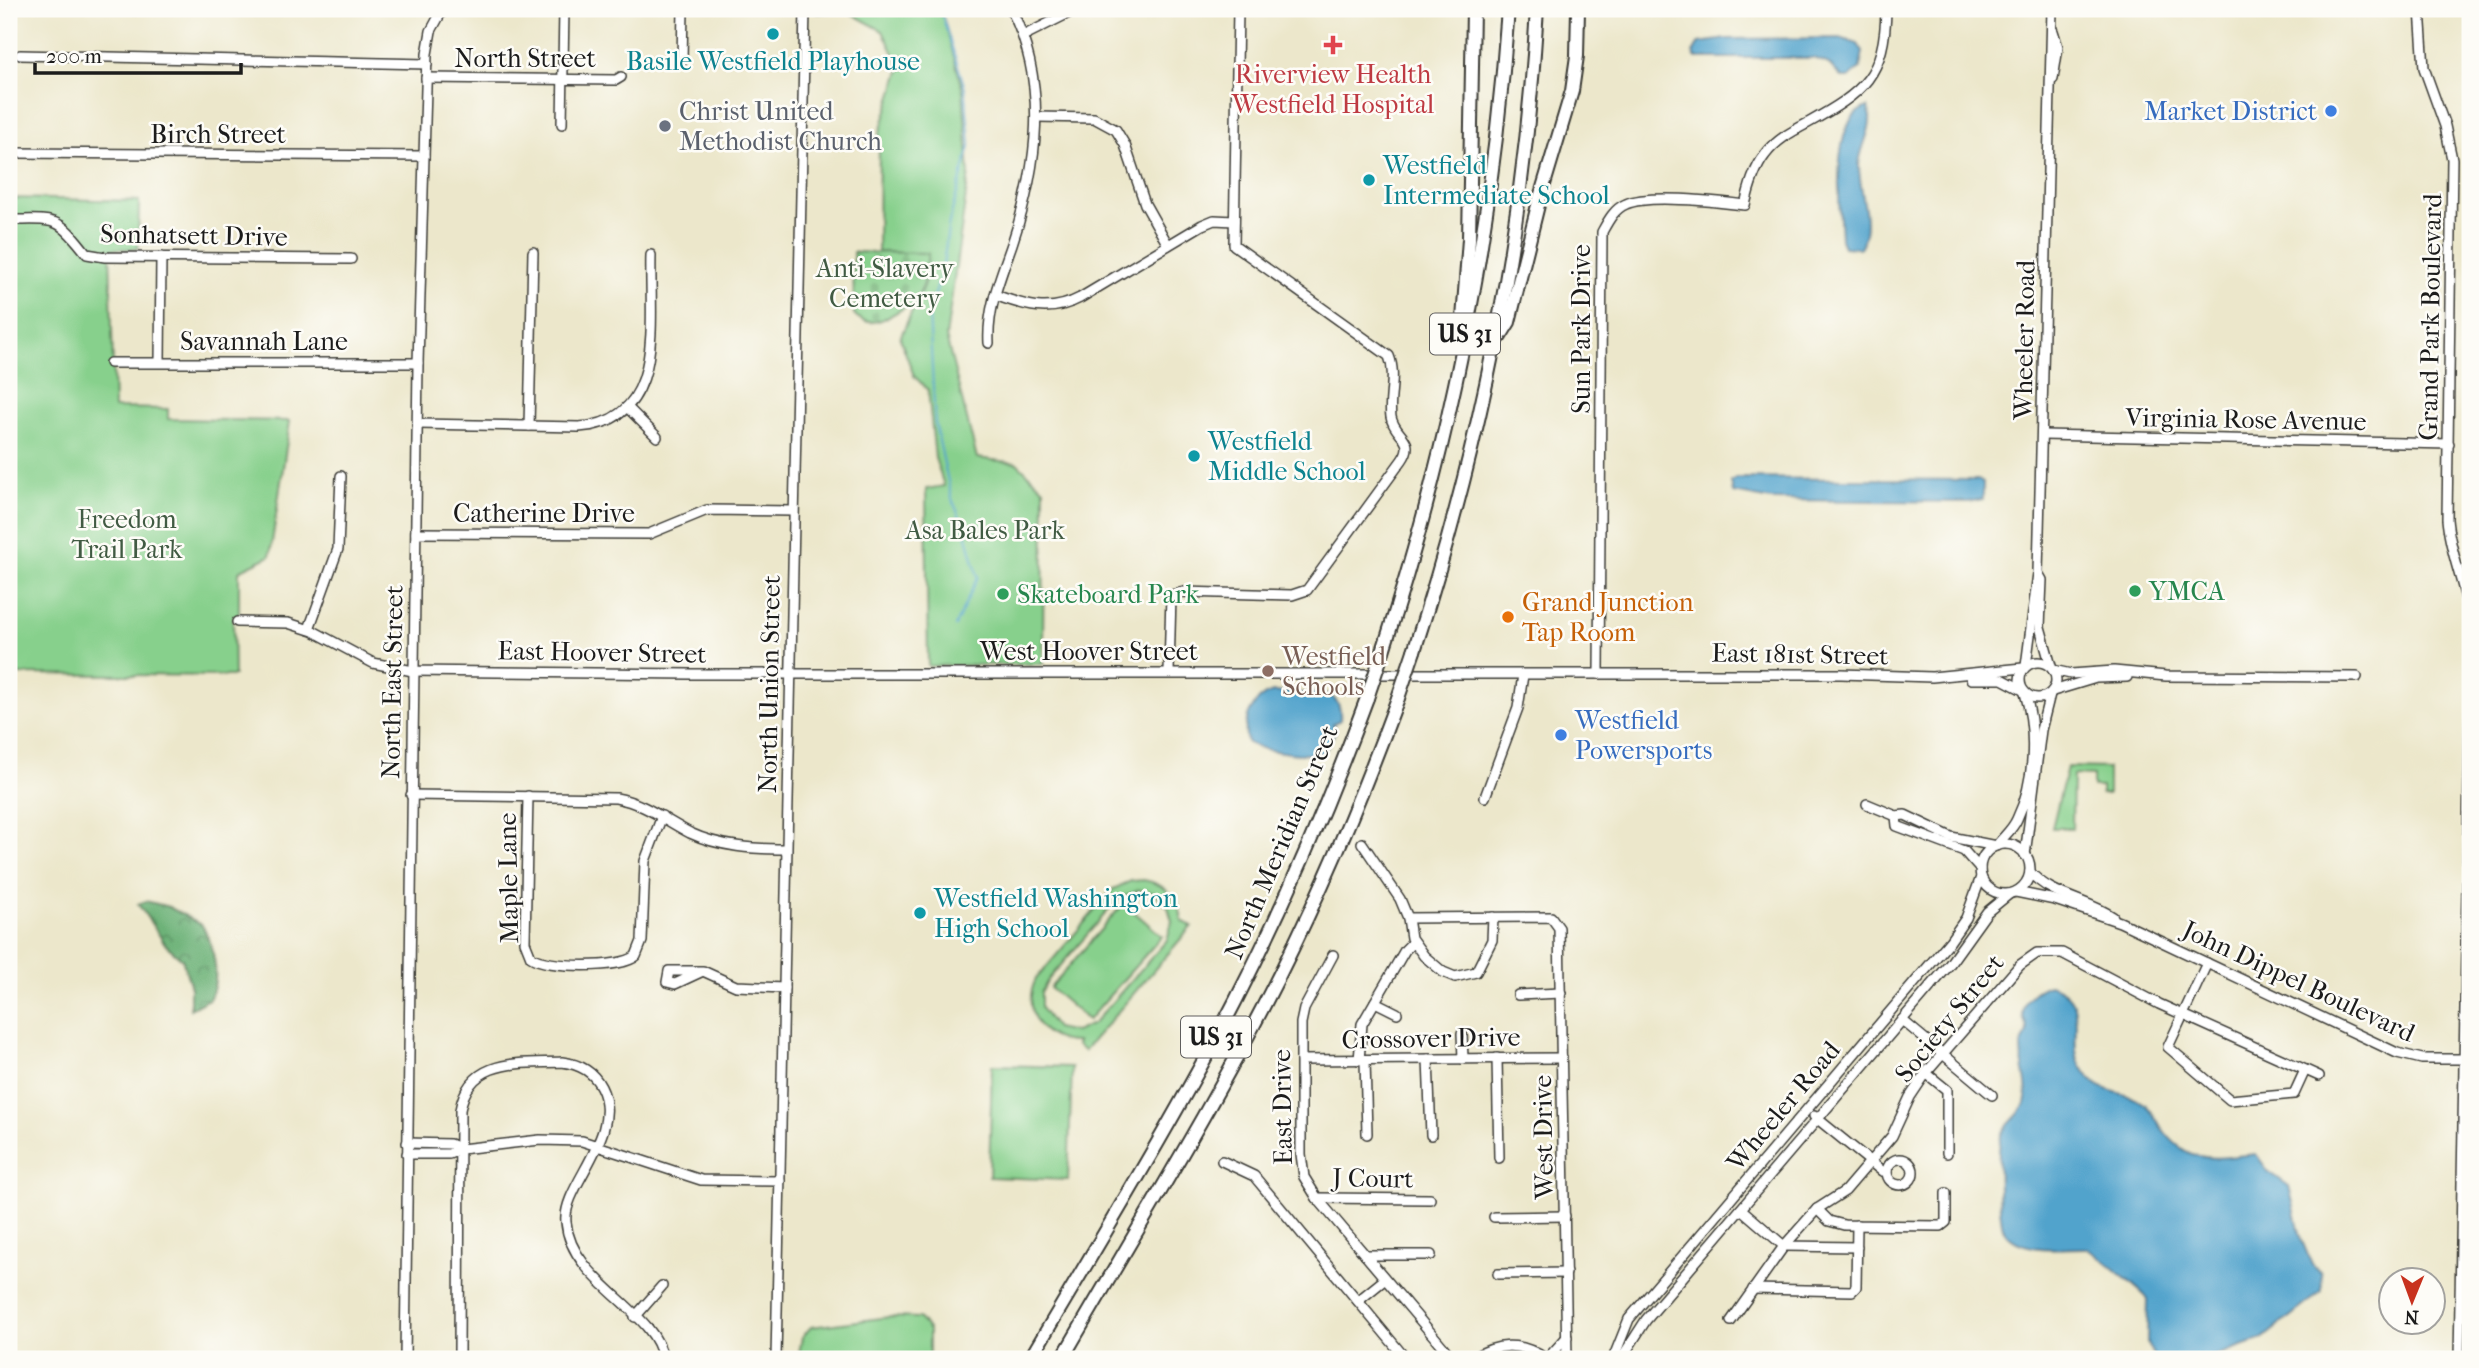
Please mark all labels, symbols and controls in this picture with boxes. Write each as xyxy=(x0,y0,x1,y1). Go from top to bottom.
marker: Basile Westfield Playhouse xyxy=(765,26,781,42)
scale bar xyxy=(35,32,242,76)
marker: Riverview Health Westfield Hospital xyxy=(1323,35,1343,55)
street label: North Street xyxy=(454,43,596,74)
text: 200 m xyxy=(46,44,102,68)
place label: Basile Westfield Playhouse xyxy=(626,46,920,77)
place label: Riverview Health Westfield Hospital xyxy=(1231,59,1434,120)
place label: Christ United Methodist Church xyxy=(679,96,882,157)
place label: Market District xyxy=(2144,96,2318,127)
marker: Market District xyxy=(2323,103,2339,119)
marker: Christ United Methodist Church xyxy=(657,118,673,134)
street label: Birch Street xyxy=(150,119,287,150)
place label: Westfield Intermediate School xyxy=(1382,150,1610,211)
marker: Westfield Intermediate School xyxy=(1361,172,1377,188)
street label: Grand Park Boulevard xyxy=(2413,192,2448,441)
street label: Sonhatsett Drive xyxy=(100,218,288,253)
street label: Sun Park Drive xyxy=(1566,244,1597,414)
park label: Anti-Slavery Cemetery xyxy=(815,253,955,314)
street label: Wheeler Road xyxy=(2008,259,2041,421)
road number: US 31 xyxy=(1430,314,1500,354)
street label: Savannah Lane xyxy=(180,326,348,357)
street label: Virginia Rose Avenue xyxy=(2124,402,2367,437)
place label: Westfield Middle School xyxy=(1207,426,1366,487)
marker: Westfield Middle School xyxy=(1186,448,1202,464)
street label: Catherine Drive xyxy=(453,498,635,529)
park label: Freedom Trail Park xyxy=(72,504,183,565)
park label: Asa Bales Park xyxy=(904,515,1065,546)
street label: North Union Street xyxy=(752,574,787,793)
place label: YMCA xyxy=(2148,576,2226,607)
place label: Skateboard Park xyxy=(1017,579,1199,610)
marker: YMCA xyxy=(2127,583,2143,599)
street label: North East Street xyxy=(375,584,410,779)
marker: Skateboard Park xyxy=(995,586,1011,602)
place label: Grand Junction Tap Room xyxy=(1522,587,1694,648)
marker: Grand Junction Tap Room xyxy=(1500,609,1516,625)
street label: East Hoover Street xyxy=(497,635,707,670)
street label: West Hoover Street xyxy=(979,636,1199,667)
street label: East 181st Street xyxy=(1711,637,1889,672)
place label: Westfield Schools xyxy=(1281,641,1387,702)
marker: Westfield Schools xyxy=(1260,663,1276,679)
place label: Westfield Powersports xyxy=(1574,705,1712,766)
street label: North Meridian Street xyxy=(1218,720,1345,964)
marker: Westfield Powersports xyxy=(1553,727,1569,743)
street label: Maple Lane xyxy=(492,812,525,944)
place label: Westfield Washington High School xyxy=(933,883,1178,944)
marker: Westfield Washington High School xyxy=(912,905,928,921)
street label: John Dippel Boulevard xyxy=(2176,913,2421,1049)
street label: Society Street xyxy=(1888,947,2011,1089)
road number: US 31 xyxy=(1181,1016,1251,1058)
street label: Crossover Drive xyxy=(1341,1021,1521,1056)
street label: Wheeler Road xyxy=(1719,1034,1847,1178)
street label: East Drive xyxy=(1266,1049,1299,1165)
street label: West Drive xyxy=(1527,1074,1560,1201)
street label: J Court xyxy=(1330,1162,1414,1195)
north arrow xyxy=(2378,1266,2448,1336)
text: N xyxy=(2404,1306,2419,1328)

